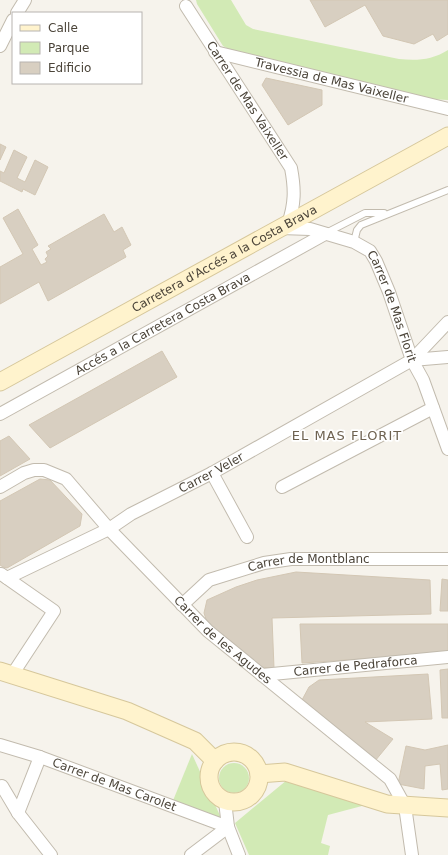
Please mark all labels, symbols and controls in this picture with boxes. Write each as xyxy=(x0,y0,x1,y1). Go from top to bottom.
legend xyxy=(12,12,142,84)
text: Calle xyxy=(48,21,78,35)
street label: Carrer de Mas Vaixeller xyxy=(204,39,291,163)
text: Parque xyxy=(48,41,89,55)
street label: Travessia de Mas Vaixeller xyxy=(253,55,410,106)
text: Edificio xyxy=(48,61,91,75)
street label: Carretera d'Accés a la Costa Brava xyxy=(129,202,319,315)
street label: Carrer de Mas Florit xyxy=(364,248,419,364)
street label: Accés a la Carretera Costa Brava xyxy=(73,270,253,378)
district label: EL MAS FLORIT xyxy=(292,428,402,443)
street label: Carrer Veler xyxy=(176,450,246,496)
street label: Carrer de Montblanc xyxy=(246,552,370,575)
street label: Carrer de les Agudes xyxy=(171,593,274,687)
street label: Carrer de Pedraforca xyxy=(293,653,418,679)
street label: Carrer de Mas Carolet xyxy=(50,755,178,814)

